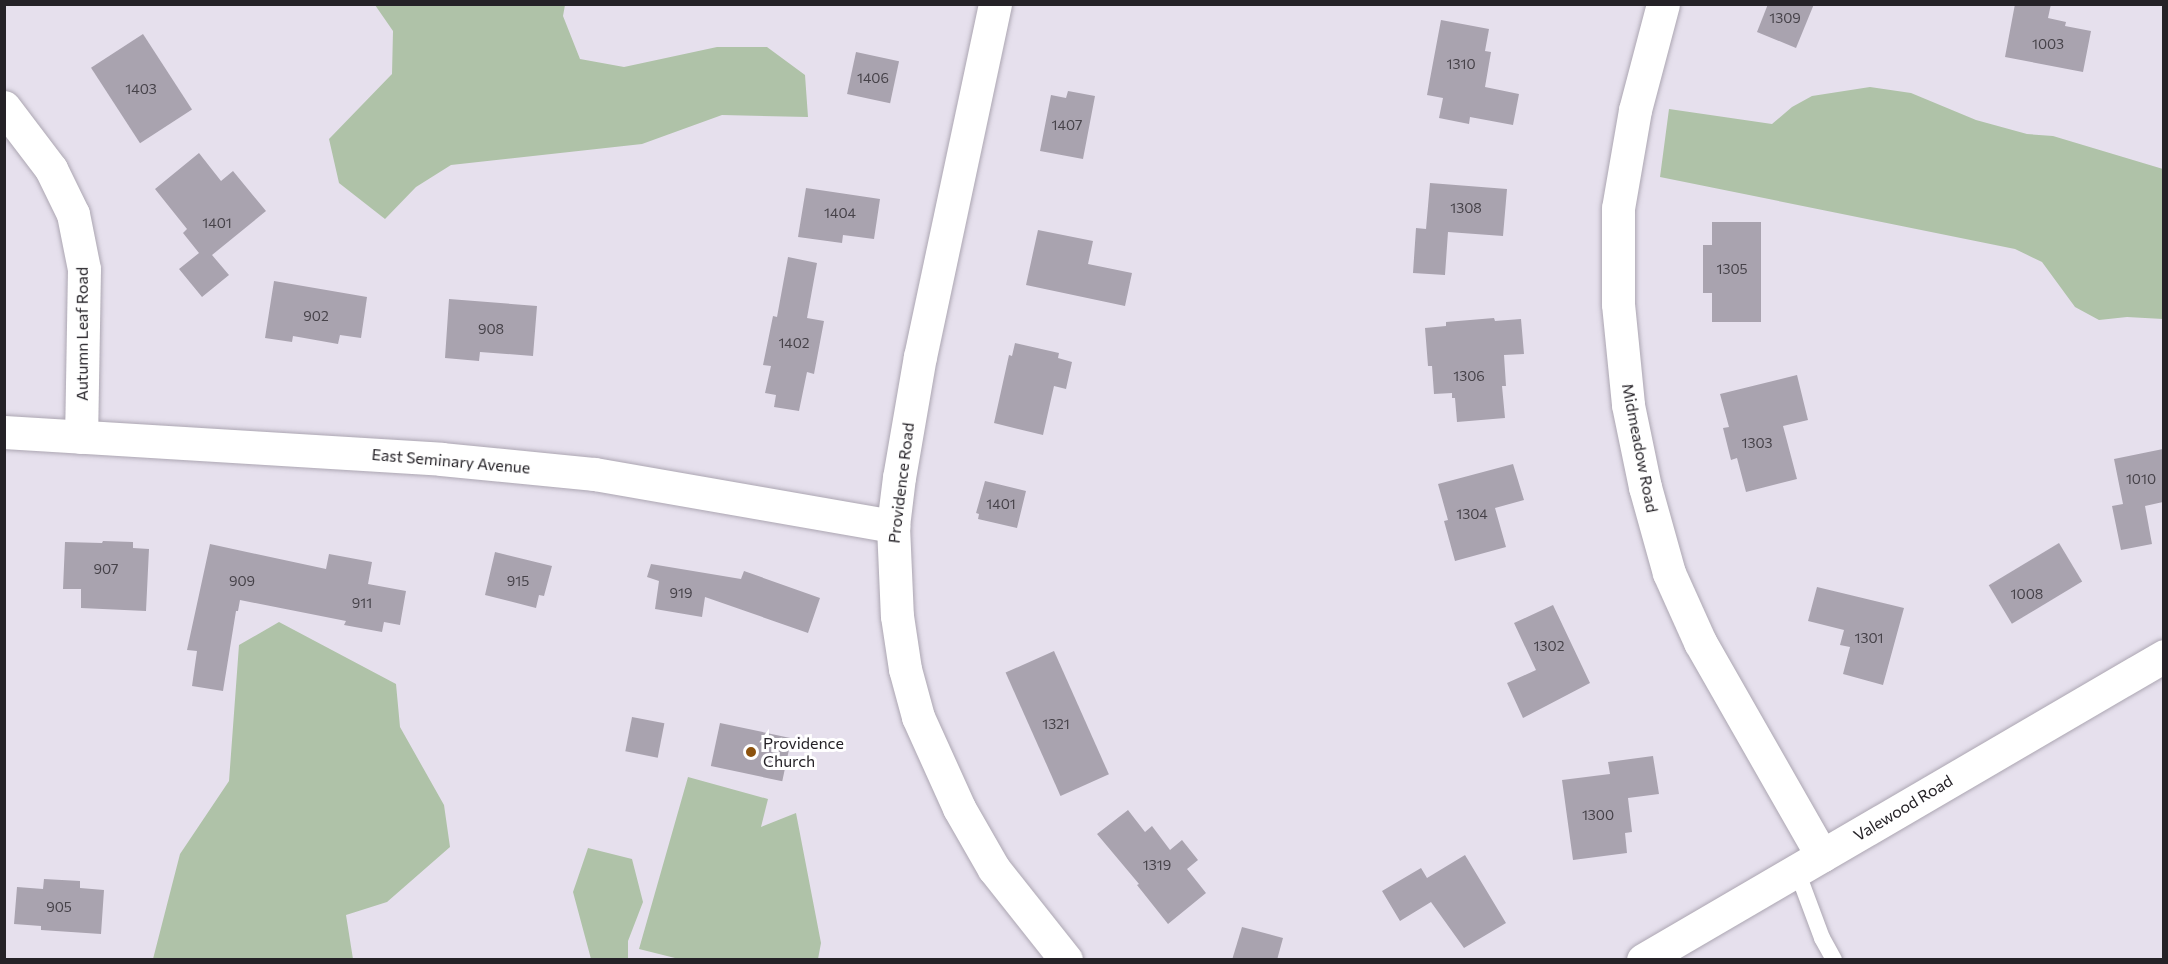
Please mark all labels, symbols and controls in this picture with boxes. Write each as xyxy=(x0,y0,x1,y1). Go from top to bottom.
house number: 1309 xyxy=(1769,10,1801,26)
house number: 1003 xyxy=(2032,36,2064,52)
house number: 1310 xyxy=(1446,56,1476,72)
house number: 1406 xyxy=(857,70,889,86)
house number: 1403 xyxy=(125,81,157,97)
house number: 1407 xyxy=(1052,117,1082,133)
house number: 1308 xyxy=(1450,200,1482,216)
house number: 1404 xyxy=(824,205,856,221)
house number: 1401 xyxy=(202,215,232,231)
house number: 1305 xyxy=(1716,261,1748,277)
street label: Autumn Leaf Road xyxy=(72,267,92,401)
house number: 902 xyxy=(303,308,329,324)
house number: 908 xyxy=(478,321,504,337)
house number: 1402 xyxy=(778,335,810,351)
house number: 1306 xyxy=(1453,368,1485,384)
street label: Midmeadow Road xyxy=(1618,382,1662,514)
street label: Providence Road xyxy=(884,422,918,544)
house number: 1303 xyxy=(1741,435,1773,451)
street label: East Seminary Avenue xyxy=(371,444,531,478)
house number: 1010 xyxy=(2126,471,2156,487)
house number: 1401 xyxy=(986,496,1016,512)
house number: 1304 xyxy=(1456,506,1488,522)
house number: 907 xyxy=(94,561,118,577)
house number: 909 xyxy=(229,573,255,589)
house number: 915 xyxy=(507,573,529,589)
house number: 919 xyxy=(670,585,692,601)
house number: 1008 xyxy=(2011,586,2043,602)
house number: 911 xyxy=(352,595,372,611)
house number: 1301 xyxy=(1854,630,1884,646)
house number: 1302 xyxy=(1534,638,1564,654)
house number: 1321 xyxy=(1042,716,1070,732)
place label: Providence Church xyxy=(763,733,844,771)
marker: Providence Church xyxy=(744,745,758,759)
street label: Valewood Road xyxy=(1850,771,1956,845)
house number: 1300 xyxy=(1582,807,1614,823)
house number: 1319 xyxy=(1143,857,1171,873)
house number: 905 xyxy=(46,899,72,915)

